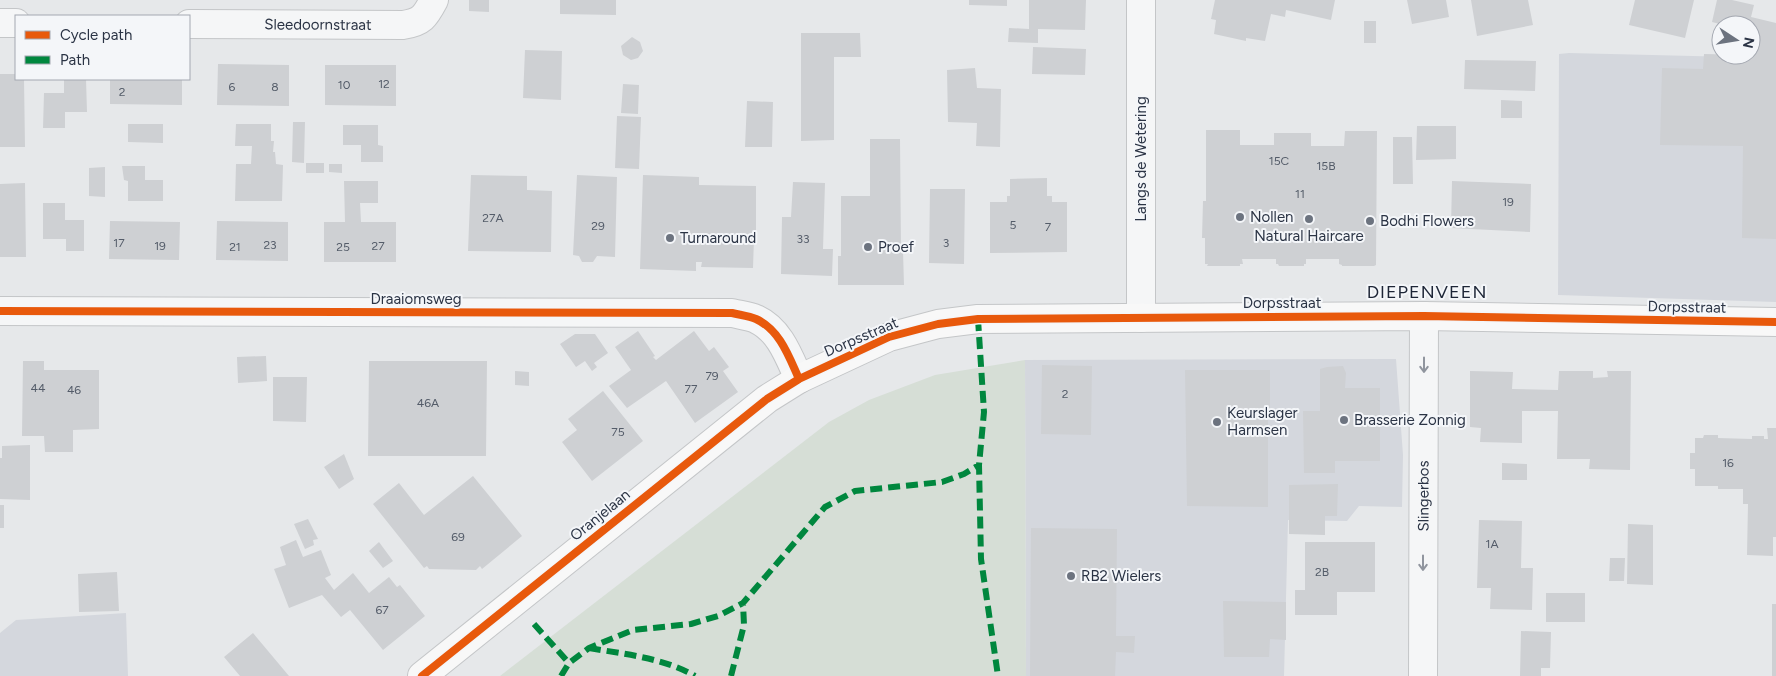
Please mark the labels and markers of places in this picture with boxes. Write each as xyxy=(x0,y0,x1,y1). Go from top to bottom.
place label: Nollen xyxy=(1250,208,1293,226)
marker: Nollen xyxy=(1234,211,1246,223)
place label: Bodhi Flowers xyxy=(1380,212,1474,230)
marker: Natural Haircare xyxy=(1303,213,1315,225)
marker: Bodhi Flowers xyxy=(1364,215,1376,227)
place label: Natural Haircare xyxy=(1254,227,1364,245)
place label: Turnaround xyxy=(680,229,756,247)
marker: Turnaround xyxy=(664,232,676,244)
place label: Proef xyxy=(878,238,915,256)
marker: Proef xyxy=(862,241,874,253)
place label: Keurslager Harmsen xyxy=(1227,404,1298,439)
place label: Brasserie Zonnig xyxy=(1354,411,1466,429)
marker: Brasserie Zonnig xyxy=(1338,414,1350,426)
marker: Keurslager Harmsen xyxy=(1211,416,1223,428)
place label: RB2 Wielers xyxy=(1081,567,1161,585)
marker: RB2 Wielers xyxy=(1065,570,1077,582)

